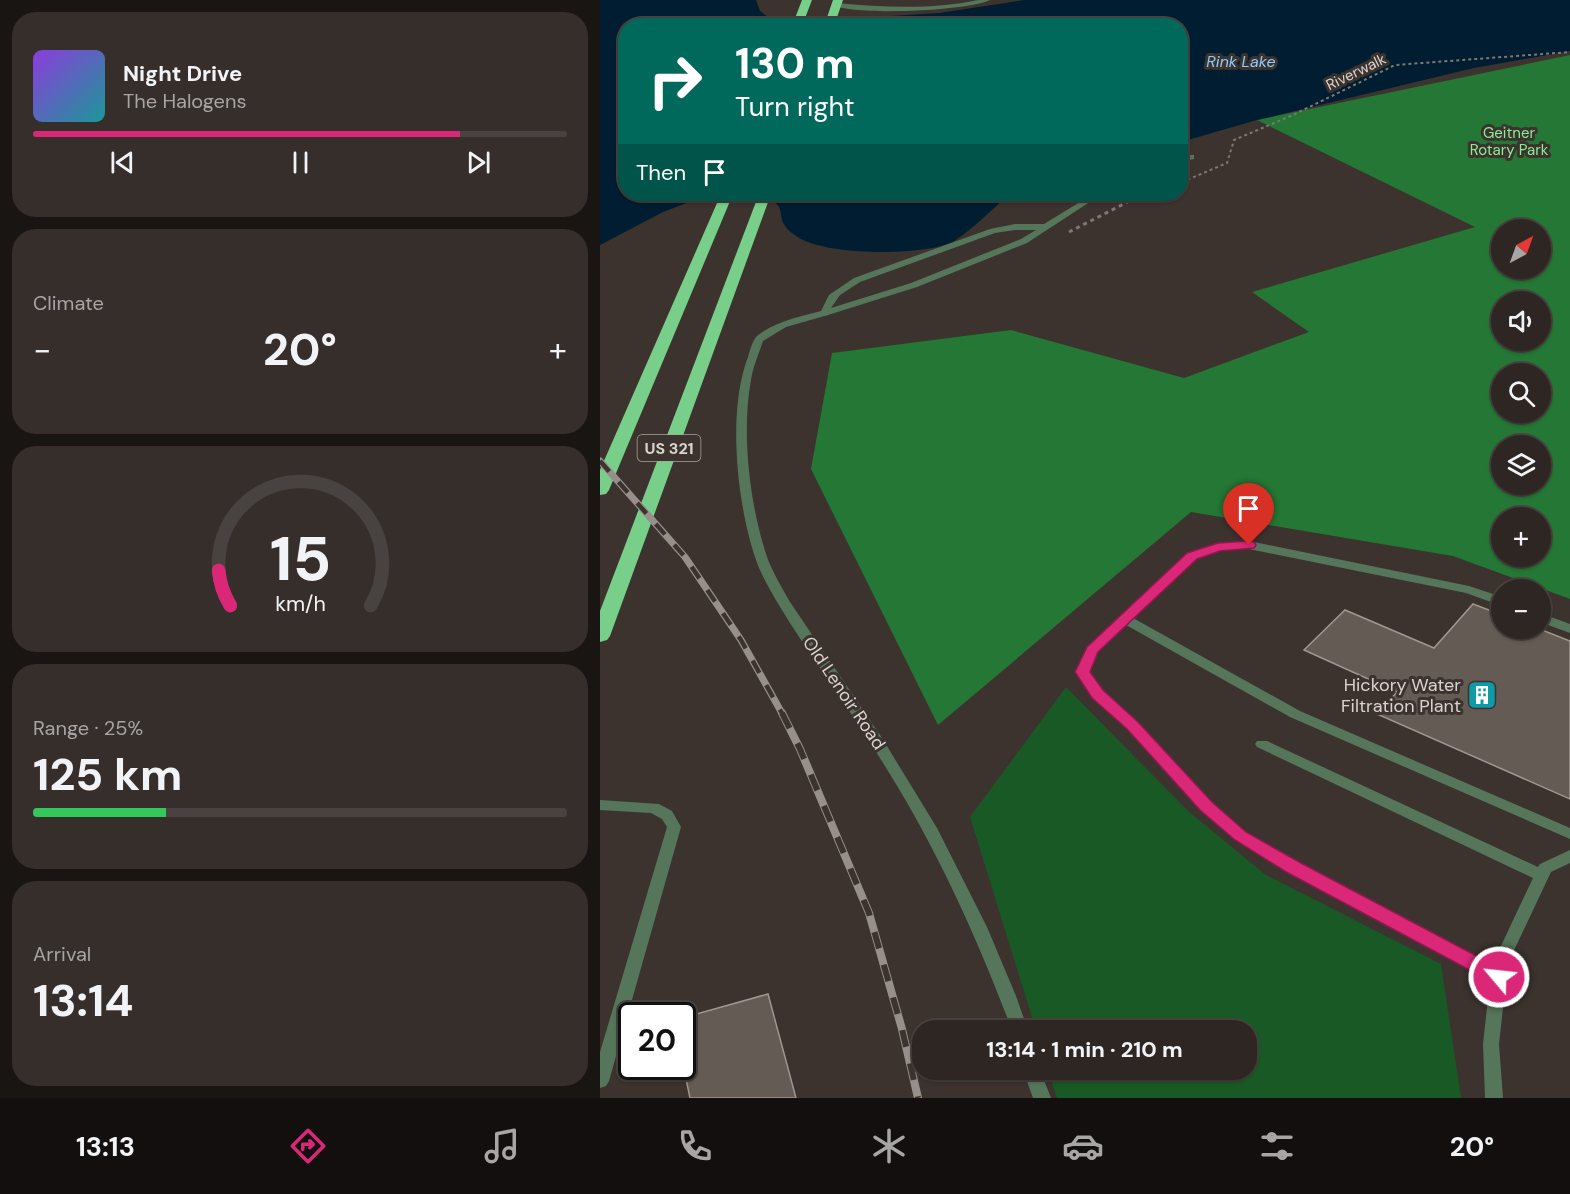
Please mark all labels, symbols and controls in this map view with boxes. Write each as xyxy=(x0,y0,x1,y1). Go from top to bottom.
text: 130 m xyxy=(735,36,855,91)
icon: right xyxy=(636,42,714,120)
street label: Riverwalk xyxy=(1323,49,1390,95)
water label: Rink Lake xyxy=(1206,51,1276,72)
text: Night Drive xyxy=(123,59,242,88)
text: The Halogens xyxy=(123,88,246,114)
text: Turn right xyxy=(735,89,855,124)
park label: Geitner Rotary Park xyxy=(1470,123,1549,160)
icon: previous xyxy=(106,146,139,179)
icon: pause xyxy=(284,146,317,179)
icon: next xyxy=(462,146,495,179)
icon: arrive xyxy=(698,156,731,189)
text: Then xyxy=(636,158,686,187)
north arrow xyxy=(1491,219,1551,279)
map controls xyxy=(1491,219,1551,639)
text: Climate xyxy=(33,290,104,316)
button: sound xyxy=(1491,291,1551,351)
text: 20° xyxy=(263,320,337,379)
text: − xyxy=(33,328,51,371)
text: + xyxy=(549,328,567,371)
button: search xyxy=(1491,363,1551,423)
road number: US 321 xyxy=(638,435,700,461)
button: layers xyxy=(1491,435,1551,495)
pin xyxy=(1223,483,1274,545)
icon: arrive xyxy=(1232,492,1265,525)
button: + xyxy=(1491,507,1551,567)
text: 15 xyxy=(269,518,331,599)
button: − xyxy=(1491,579,1551,639)
text: km/h xyxy=(275,590,325,618)
street label: Old Lenoir Road xyxy=(797,632,891,754)
place label: Hickory Water Filtration Plant xyxy=(1341,673,1461,718)
building icon: Hickory Water Filtration Plant xyxy=(1466,679,1498,711)
text: Range · 25% xyxy=(33,715,143,741)
text: 125 km xyxy=(33,745,182,804)
text: Arrival xyxy=(33,941,91,967)
position arrow xyxy=(1467,945,1531,1009)
text: 13:14 xyxy=(33,971,134,1030)
speed limit sign: 20 xyxy=(618,1002,696,1080)
text: 13:14 · 1 min · 210 m xyxy=(986,1035,1183,1064)
icon: directions xyxy=(287,1125,329,1167)
icon: music xyxy=(481,1125,523,1167)
icon: phone xyxy=(674,1125,716,1167)
icon: climate xyxy=(868,1125,910,1167)
icon: car xyxy=(1062,1125,1104,1167)
icon: filters xyxy=(1256,1125,1298,1167)
text: 13:13 xyxy=(76,1129,135,1164)
text: 20° xyxy=(1450,1129,1494,1164)

